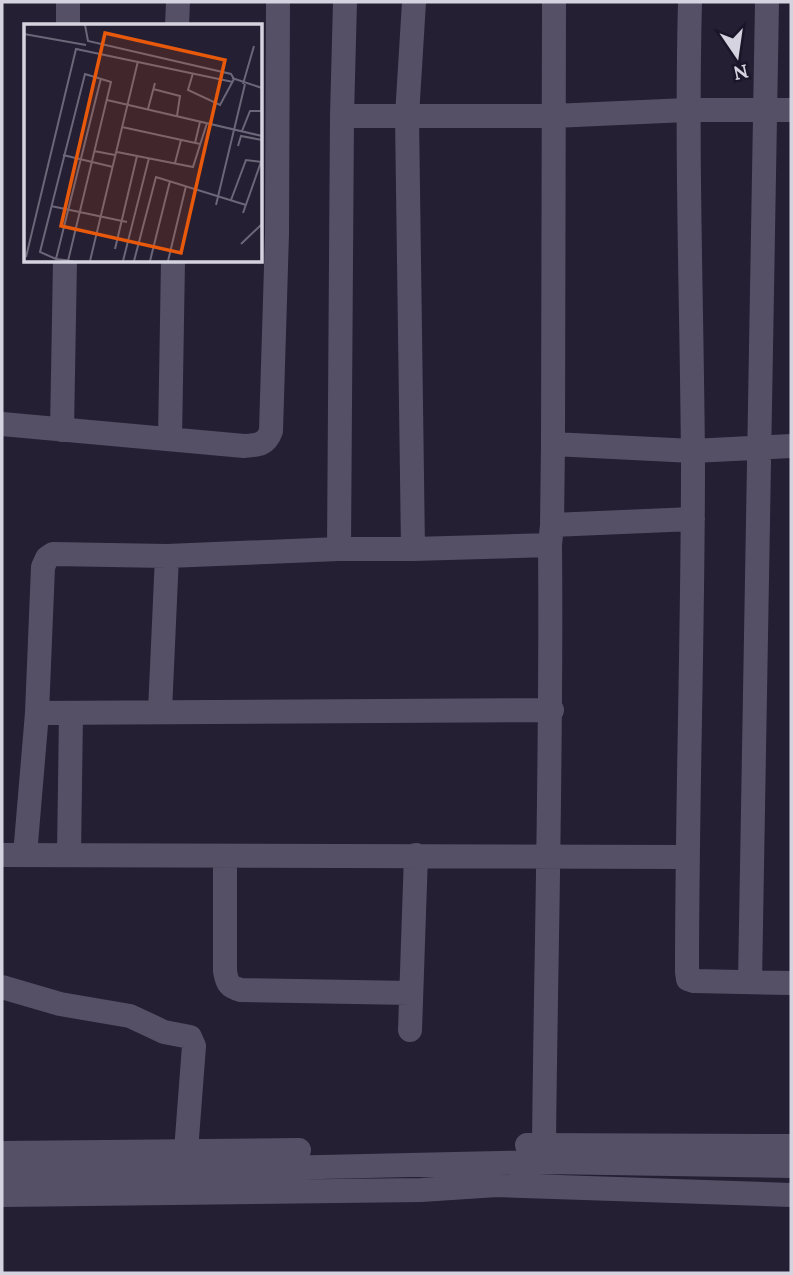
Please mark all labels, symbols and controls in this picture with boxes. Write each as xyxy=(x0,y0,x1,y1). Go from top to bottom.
north arrow xyxy=(702,21,772,91)
inset map xyxy=(24,24,262,262)
text: N xyxy=(731,59,751,86)

